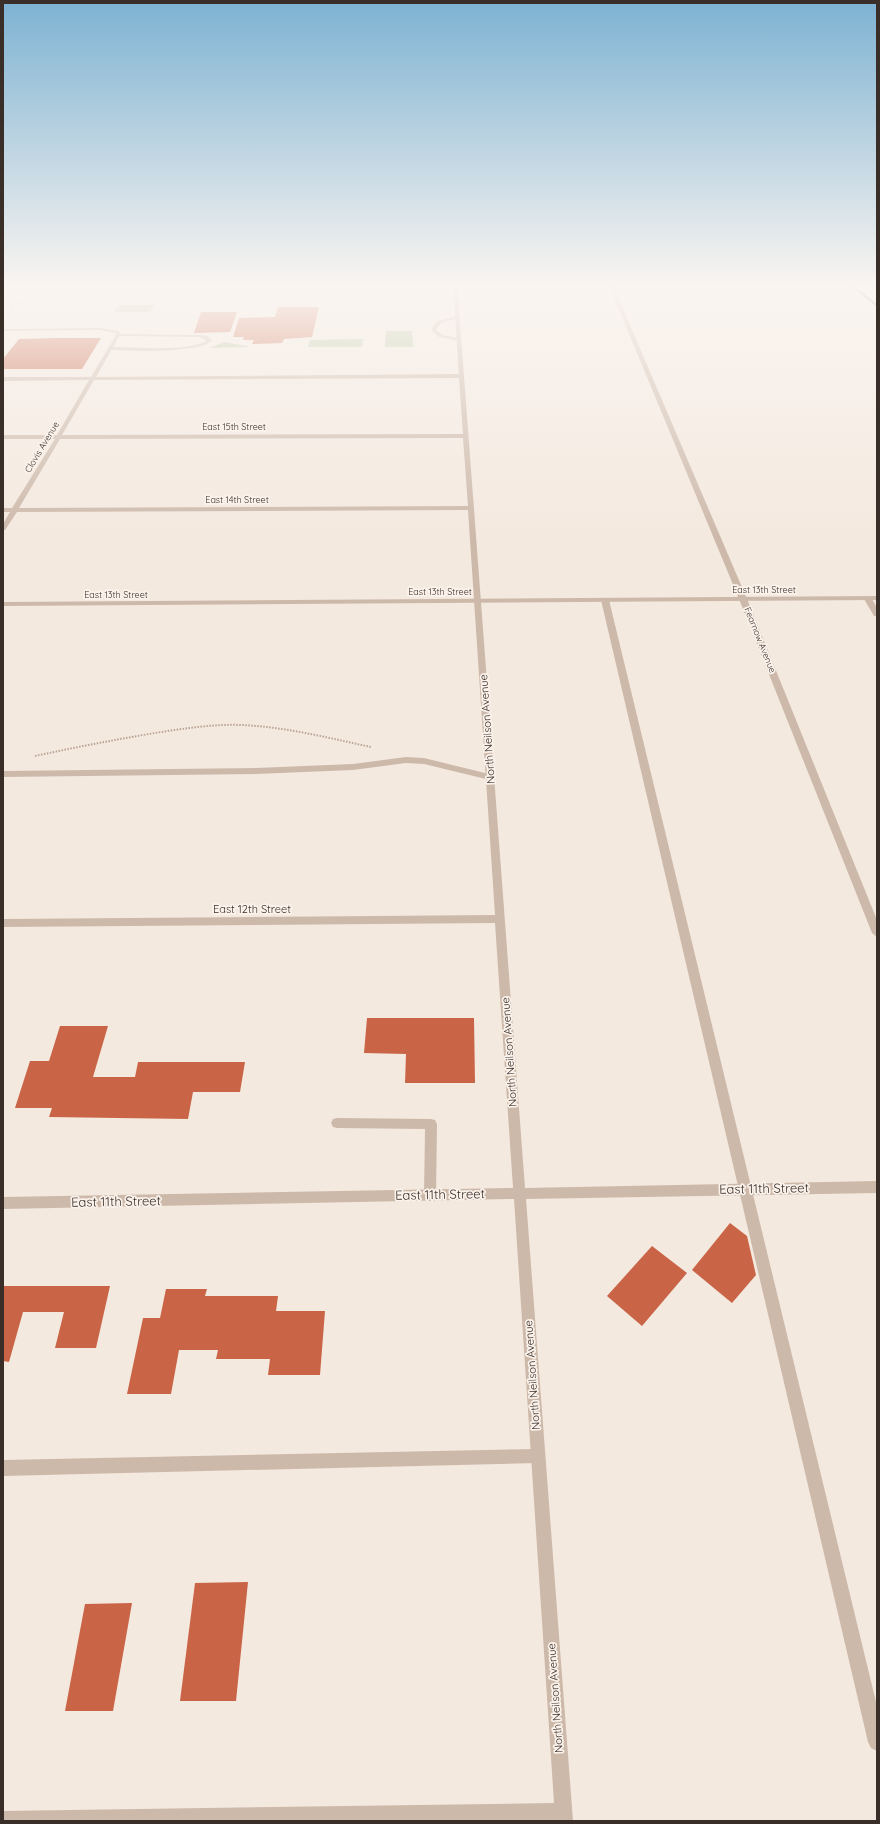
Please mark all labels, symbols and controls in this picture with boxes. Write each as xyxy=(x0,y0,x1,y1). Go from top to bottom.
street label: Clovis Avenue xyxy=(22,419,61,474)
street label: East 15th Street xyxy=(202,421,266,432)
street label: East 14th Street xyxy=(205,494,269,505)
street label: East 13th Street xyxy=(732,584,796,595)
street label: East 13th Street xyxy=(408,586,472,597)
street label: East 13th Street xyxy=(84,589,148,600)
street label: Fearnow Avenue xyxy=(742,605,779,674)
street label: North Neilson Avenue xyxy=(476,674,498,784)
street label: East 12th Street xyxy=(213,902,291,916)
street label: North Neilson Avenue xyxy=(498,997,520,1107)
street label: East 11th Street xyxy=(719,1179,809,1197)
street label: East 11th Street xyxy=(395,1185,485,1203)
street label: East 11th Street xyxy=(71,1192,161,1210)
street label: North Neilson Avenue xyxy=(521,1320,543,1430)
street label: North Neilson Avenue xyxy=(544,1643,566,1753)

